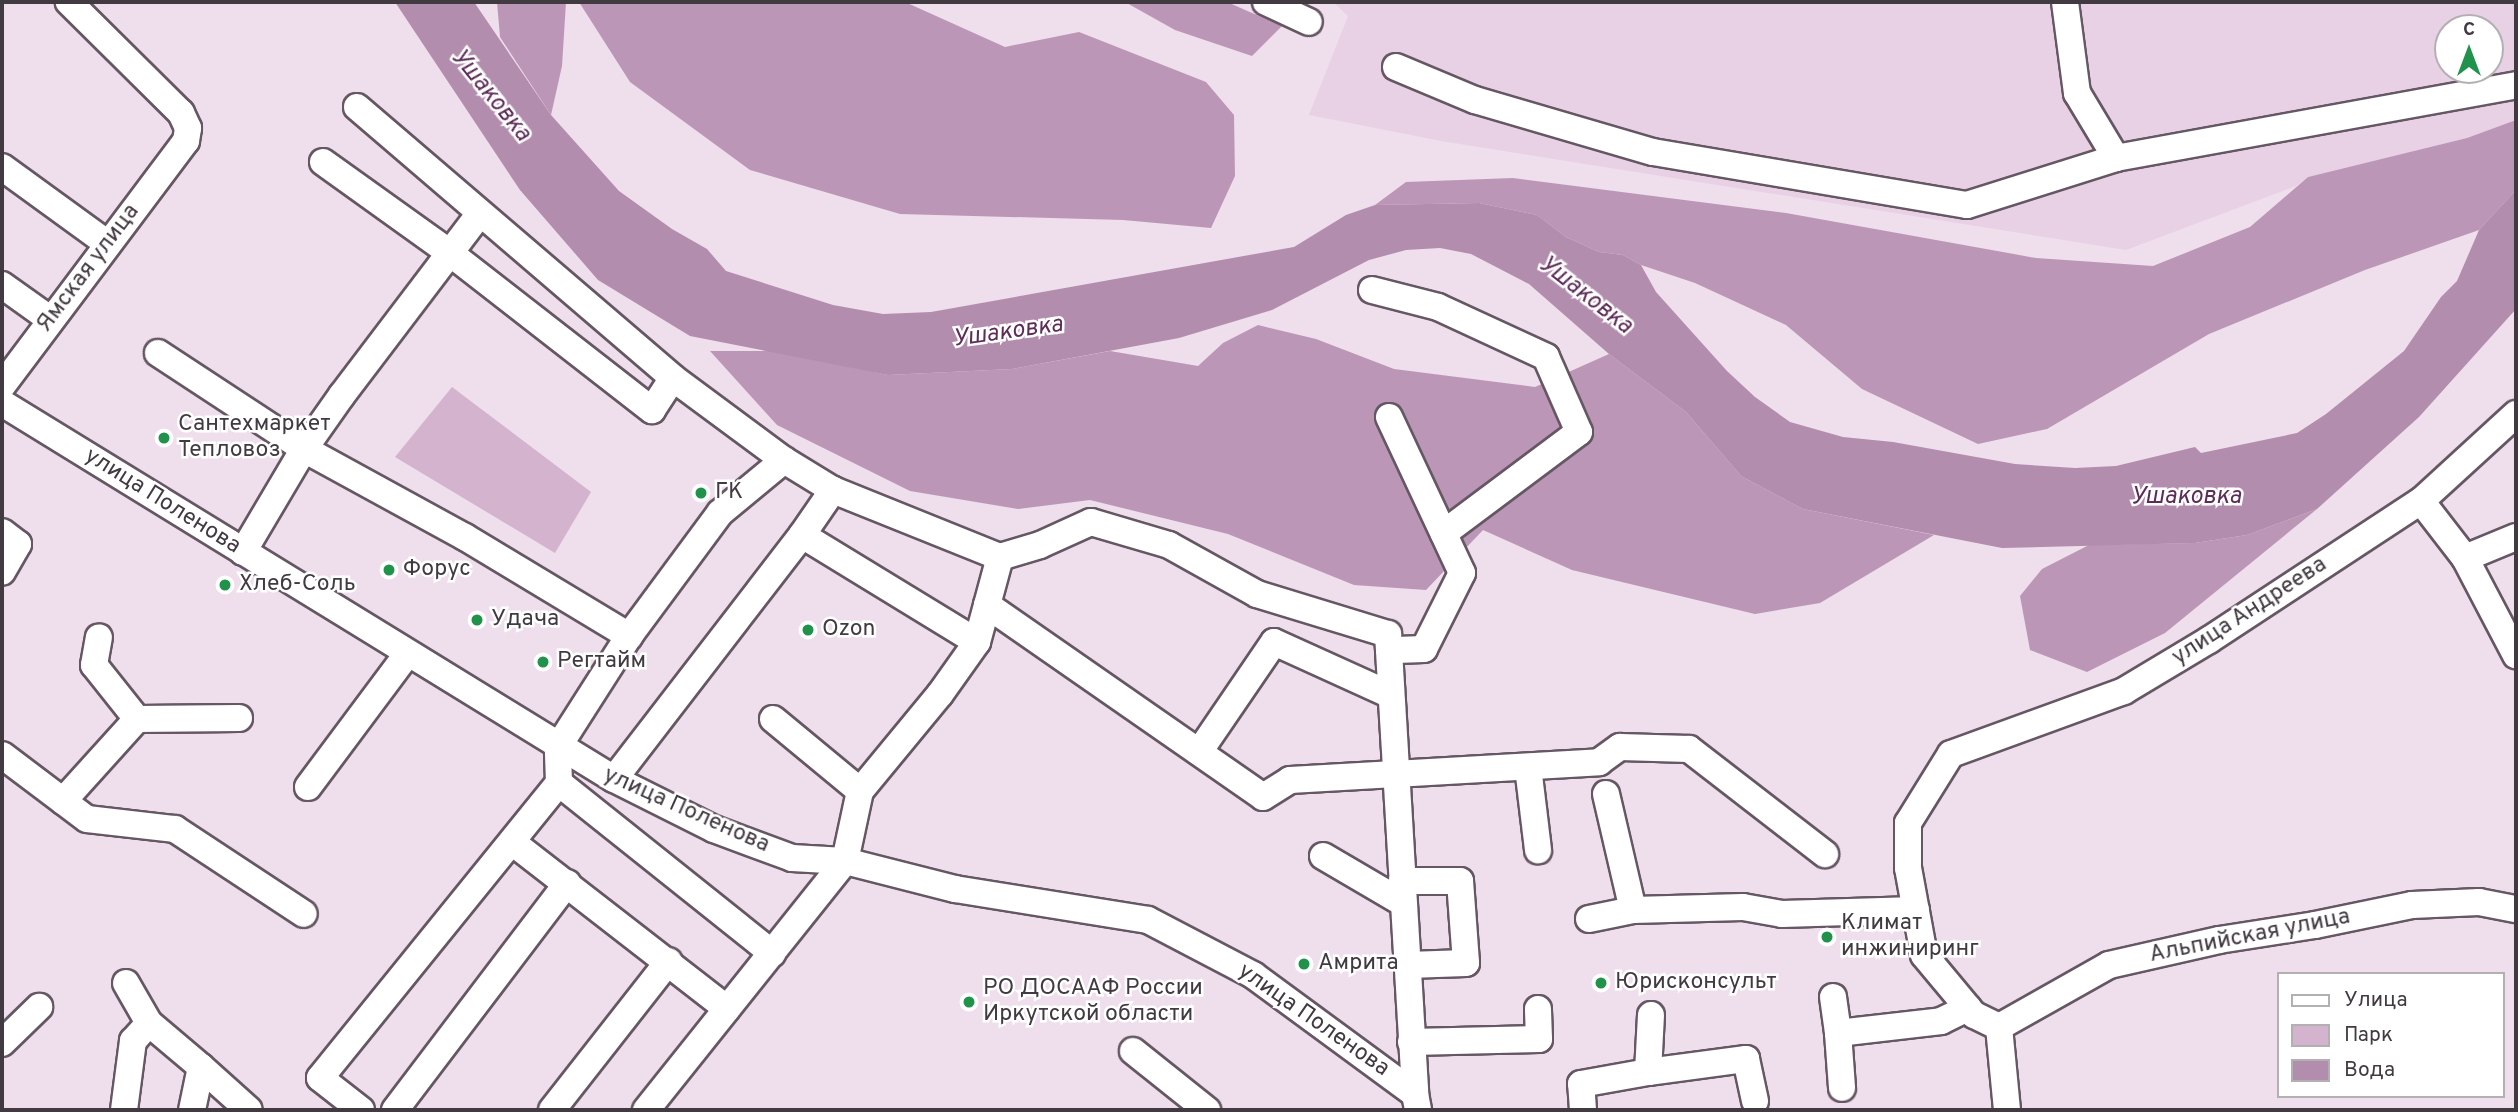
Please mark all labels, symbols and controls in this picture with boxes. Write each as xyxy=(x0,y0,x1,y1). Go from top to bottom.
north arrow xyxy=(2434,14,2504,84)
text: С xyxy=(2463,18,2475,42)
water label: Ушаковка xyxy=(444,44,536,148)
street label: Ямская улица xyxy=(32,199,146,339)
water label: Ушаковка xyxy=(1533,251,1637,341)
water label: Ушаковка xyxy=(951,311,1065,355)
place label: Сантехмаркет Тепловоз xyxy=(178,411,331,465)
marker: Сантехмаркет Тепловоз xyxy=(156,430,172,446)
street label: улица Поленова xyxy=(79,443,245,561)
place label: ГК xyxy=(715,479,743,507)
water label: Ушаковка xyxy=(2131,484,2241,512)
marker: ГК xyxy=(693,485,709,501)
street label: улица Андреева xyxy=(2167,551,2333,673)
place label: Форус xyxy=(403,556,471,584)
marker: Форус xyxy=(381,562,397,578)
place label: Хлеб-Соль xyxy=(239,571,356,599)
marker: Хлеб-Соль xyxy=(217,577,233,593)
place label: Удача xyxy=(491,606,559,634)
marker: Удача xyxy=(469,612,485,628)
place label: Ozon xyxy=(822,616,875,644)
marker: Ozon xyxy=(800,622,816,638)
place label: Регтайм xyxy=(557,648,646,676)
marker: Регтайм xyxy=(535,654,551,670)
street label: улица Поленова xyxy=(599,762,773,860)
street label: Альпийская улица xyxy=(2147,904,2353,970)
place label: Климат инжиниринг xyxy=(1841,910,1979,964)
marker: Климат инжиниринг xyxy=(1819,929,1835,945)
place label: Амрита xyxy=(1318,950,1399,978)
marker: Амрита xyxy=(1296,956,1312,972)
street label: улица Поленова xyxy=(1232,958,1394,1084)
place label: Юрисконсульт xyxy=(1615,969,1777,997)
legend xyxy=(2276,972,2504,1098)
place label: РО ДОСААФ России Иркутской области xyxy=(983,975,1203,1029)
marker: Юрисконсульт xyxy=(1593,975,1609,991)
text: Улица xyxy=(2344,987,2408,1014)
marker: РО ДОСААФ России Иркутской области xyxy=(961,994,977,1010)
text: Парк xyxy=(2344,1022,2393,1049)
text: Вода xyxy=(2344,1057,2395,1084)

